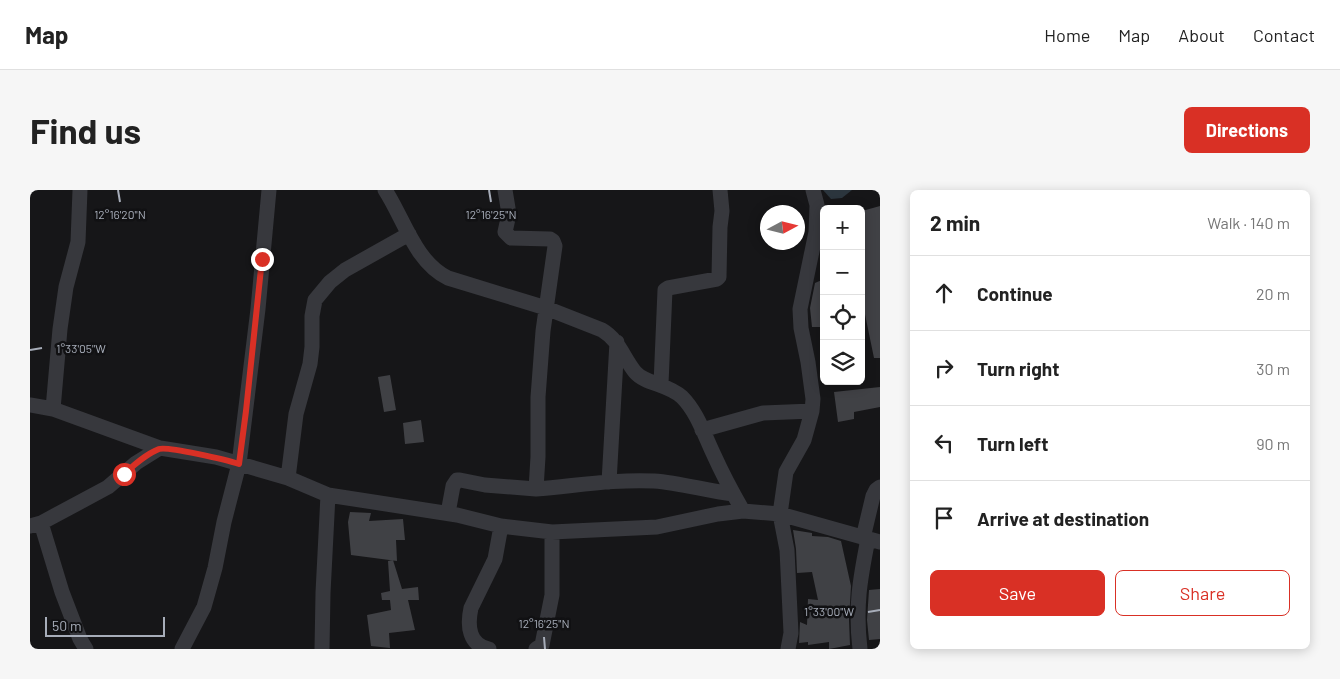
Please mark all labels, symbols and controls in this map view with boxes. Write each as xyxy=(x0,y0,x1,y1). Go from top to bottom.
text: Map xyxy=(25,20,68,49)
text: Home xyxy=(1044,24,1090,46)
text: Map xyxy=(1118,24,1150,46)
text: About xyxy=(1178,24,1225,46)
text: Contact xyxy=(1253,24,1315,46)
button: Directions xyxy=(1184,107,1310,153)
text: Find us xyxy=(30,109,141,151)
north arrow xyxy=(760,205,805,250)
map controls xyxy=(820,205,865,385)
button: + xyxy=(820,205,865,250)
text: 12°16'20"N xyxy=(94,207,146,221)
text: 12°16'25"N xyxy=(465,207,517,221)
text: 2 min xyxy=(930,210,980,235)
text: Walk · 140 m xyxy=(1207,213,1290,232)
route end xyxy=(251,248,274,271)
button: − xyxy=(820,250,865,295)
icon: ahead xyxy=(930,279,958,307)
text: Continue xyxy=(977,282,1053,305)
text: 20 m xyxy=(1256,284,1290,303)
button: locate xyxy=(820,295,865,340)
button: layers xyxy=(820,340,865,385)
text: 1°33'05"W xyxy=(56,341,106,355)
icon: right xyxy=(930,354,958,382)
text: Turn right xyxy=(977,357,1059,380)
text: 30 m xyxy=(1256,359,1290,378)
icon: left xyxy=(930,429,958,457)
text: Turn left xyxy=(977,432,1048,455)
text: 90 m xyxy=(1256,434,1290,453)
route start xyxy=(113,463,136,486)
icon: arrive xyxy=(930,504,958,532)
text: Arrive at destination xyxy=(977,507,1149,530)
button: Save xyxy=(930,570,1105,616)
button: Share xyxy=(1115,570,1290,616)
text: 1°33'00"W xyxy=(804,604,854,618)
scale bar xyxy=(45,614,165,637)
text: 12°16'25"N xyxy=(518,616,570,630)
text: 50 m xyxy=(52,617,81,634)

